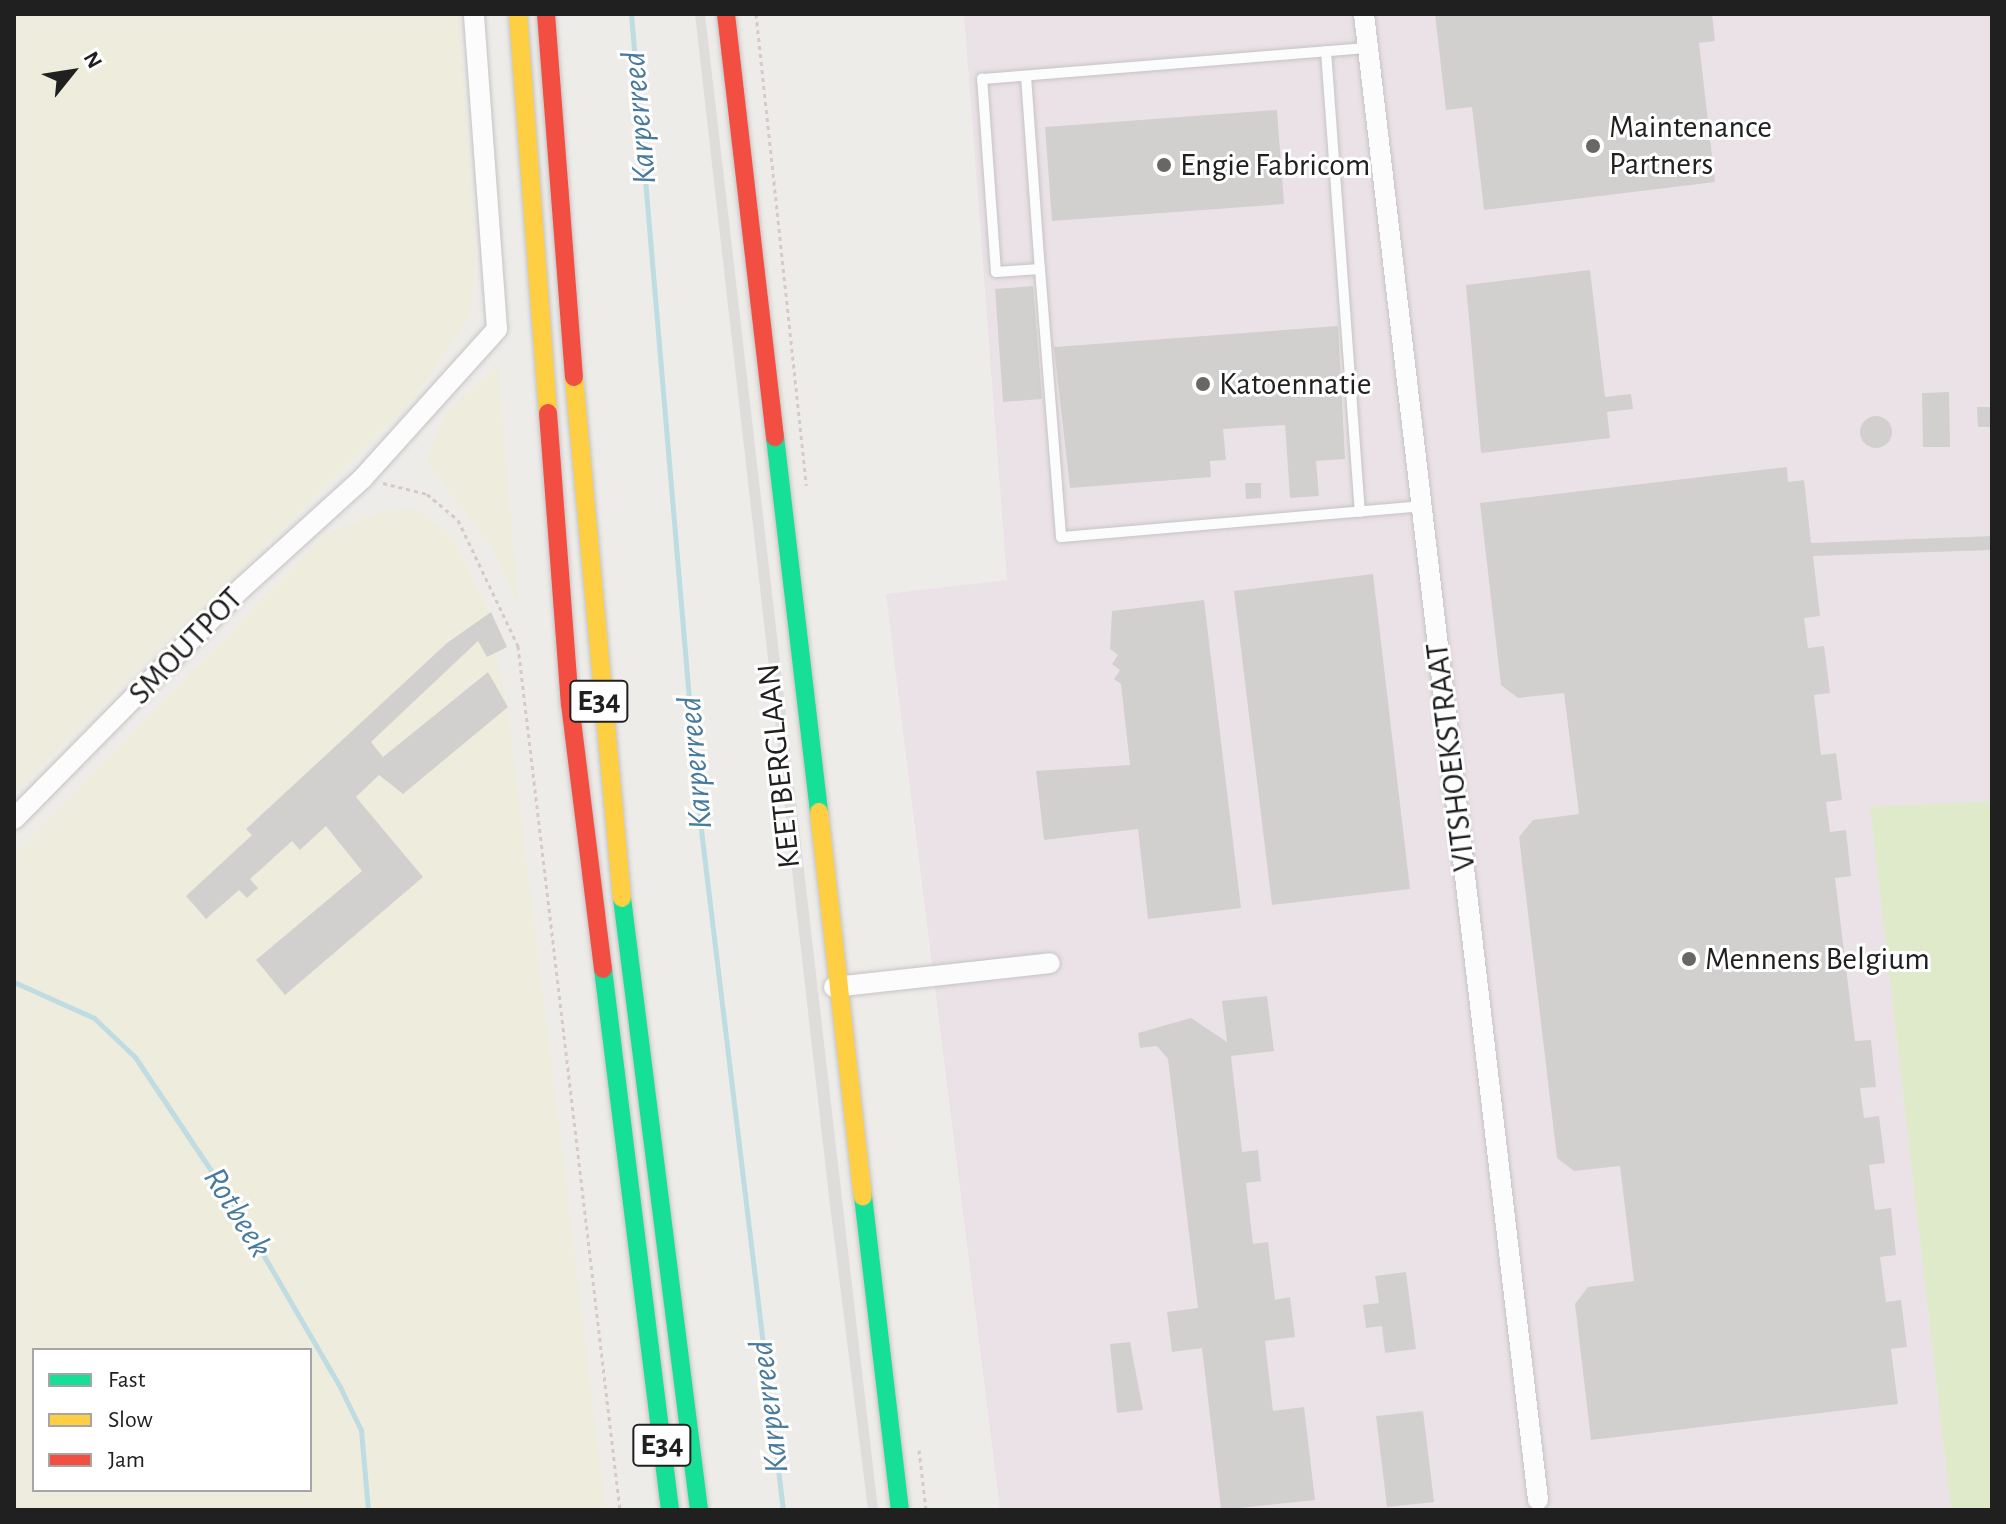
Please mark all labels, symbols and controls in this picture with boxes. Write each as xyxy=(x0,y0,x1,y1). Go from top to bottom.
north arrow xyxy=(32,32,112,112)
text: N xyxy=(79,48,106,72)
water label: Karperreed xyxy=(614,50,666,186)
place label: Maintenance Partners xyxy=(1609,109,1772,184)
marker: Maintenance Partners xyxy=(1584,137,1602,155)
place label: Engie Fabricom xyxy=(1180,146,1370,184)
marker: Engie Fabricom xyxy=(1155,156,1173,174)
place label: Katoennatie xyxy=(1219,365,1371,403)
marker: Katoennatie xyxy=(1194,375,1212,393)
street label: SMOUTPOT xyxy=(121,580,251,712)
street label: VITSHOEKSTRAAT xyxy=(1418,641,1484,873)
street label: KEETBERGLAAN xyxy=(749,662,809,870)
road number: E34 xyxy=(569,675,629,727)
water label: Karperreed xyxy=(670,695,722,831)
place label: Mennens Belgium xyxy=(1705,940,1930,978)
marker: Mennens Belgium xyxy=(1680,950,1698,968)
water label: Rotbeek xyxy=(194,1160,280,1266)
water label: Karperreed xyxy=(742,1338,798,1476)
legend xyxy=(32,1348,312,1492)
text: Fast xyxy=(108,1368,145,1392)
text: Slow xyxy=(108,1408,153,1432)
road number: E34 xyxy=(632,1419,692,1471)
text: Jam xyxy=(108,1448,145,1472)

